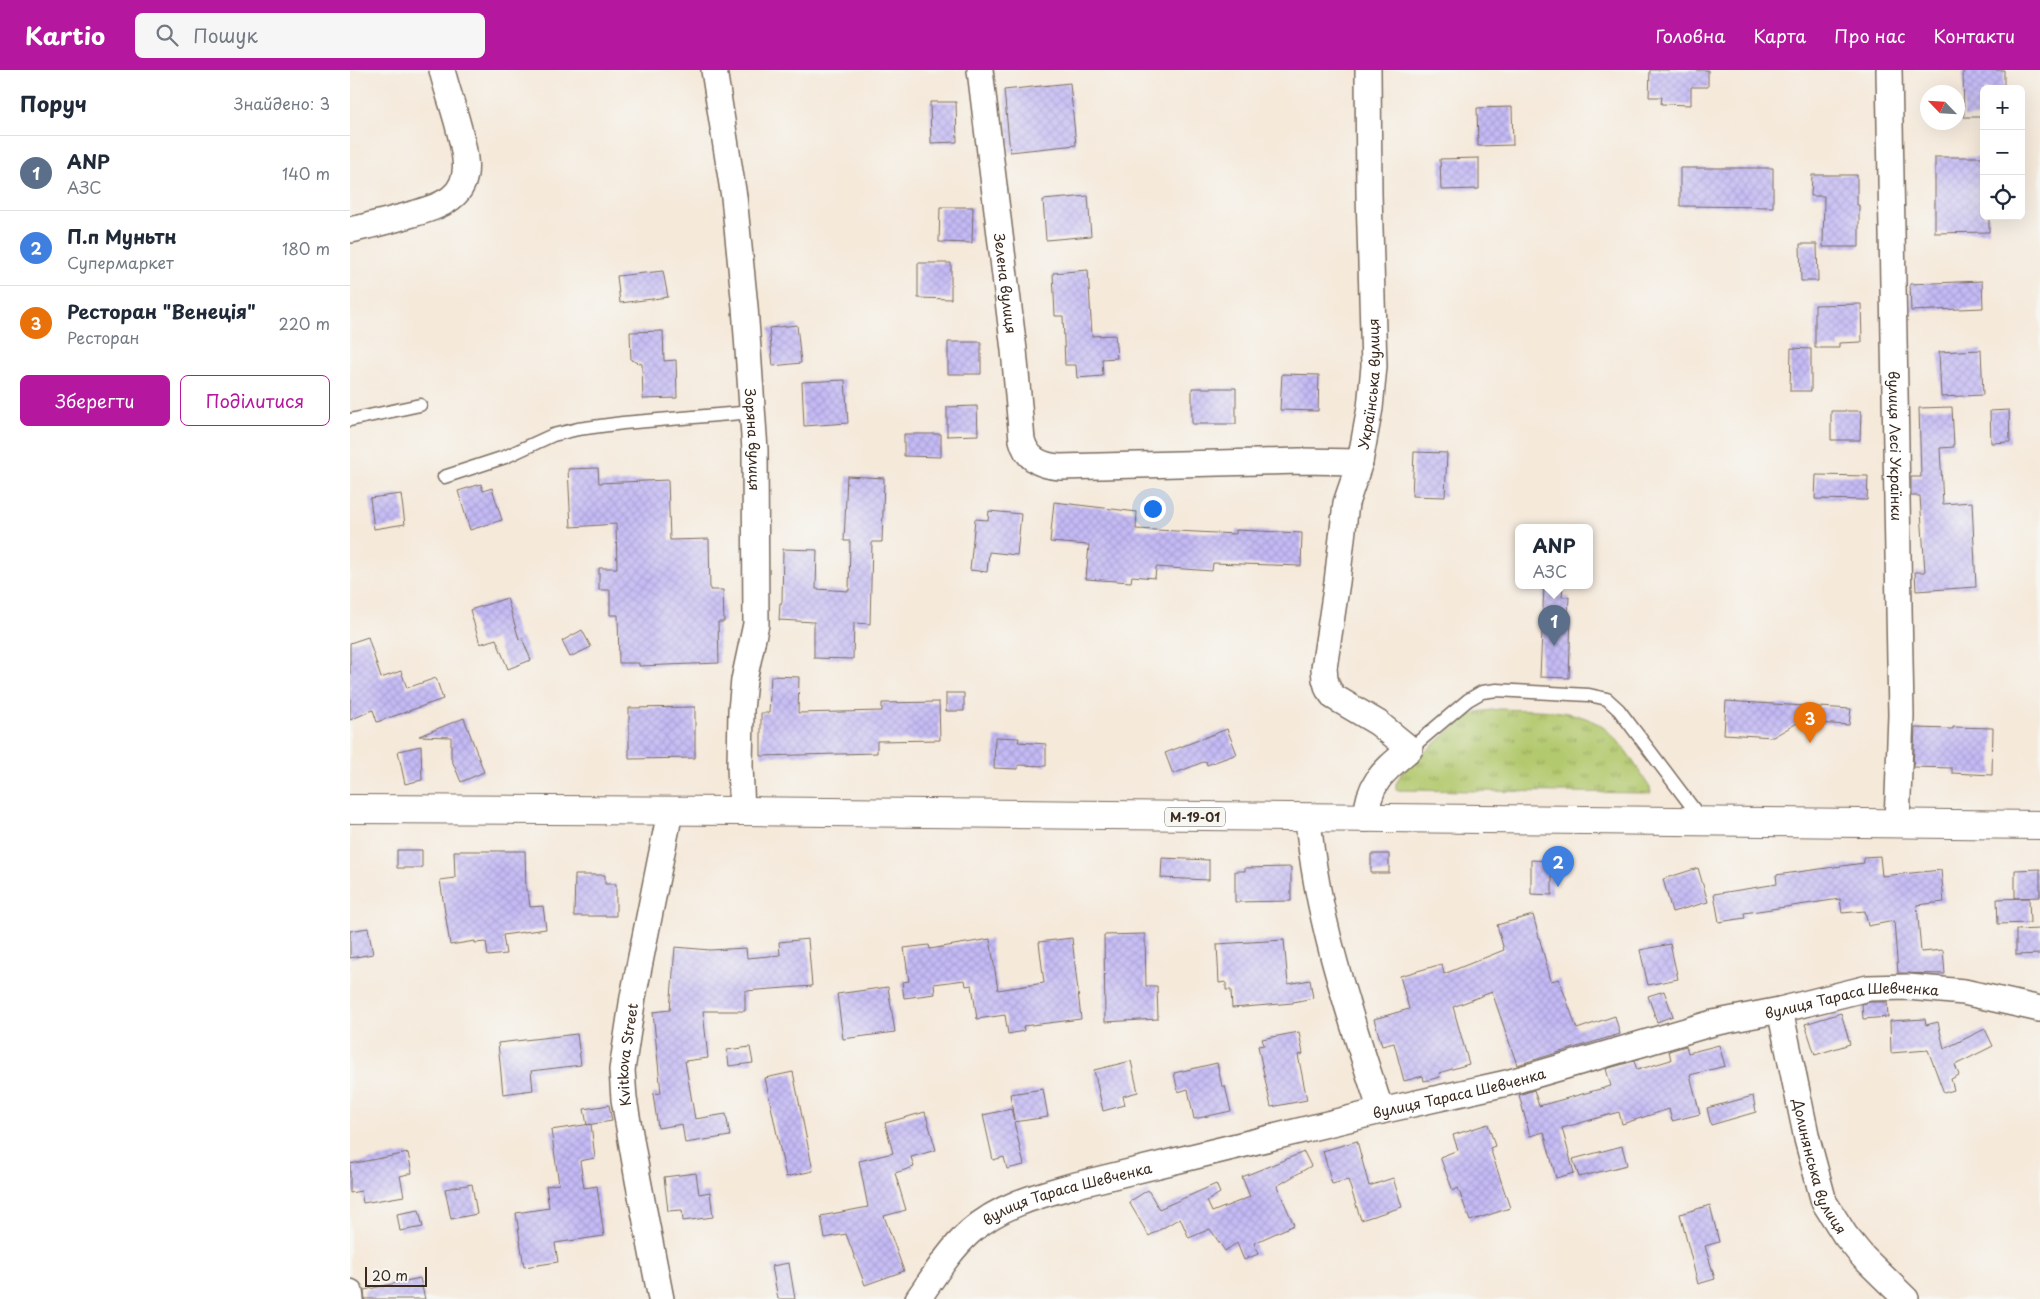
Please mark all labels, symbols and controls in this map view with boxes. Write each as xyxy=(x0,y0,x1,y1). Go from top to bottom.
search box xyxy=(135,13,485,58)
text: Kartio xyxy=(25,17,105,53)
icon: search xyxy=(153,21,181,49)
text: Пошук xyxy=(193,21,258,49)
text: Головна xyxy=(1655,22,1725,49)
text: Карта xyxy=(1753,22,1806,49)
text: Про нас xyxy=(1834,22,1906,49)
text: Контакти xyxy=(1934,22,2015,49)
north arrow xyxy=(1920,85,1965,130)
map controls xyxy=(1980,85,2025,220)
button: + xyxy=(1980,85,2025,130)
text: Поруч xyxy=(20,87,87,119)
text: Знайдено: 3 xyxy=(234,91,330,115)
button: − xyxy=(1980,130,2025,175)
text: ANP xyxy=(67,147,110,175)
text: 1 xyxy=(32,161,40,185)
text: 140 m xyxy=(282,161,330,185)
text: АЗС xyxy=(67,175,102,199)
button: locate xyxy=(1980,175,2025,220)
text: П.п Муньтн xyxy=(67,222,177,250)
street label: Зелена вулиця xyxy=(989,232,1022,335)
text: 2 xyxy=(30,236,42,260)
text: 180 m xyxy=(282,236,330,260)
text: Супермаркет xyxy=(67,250,174,274)
text: Ресторан "Венеція" xyxy=(67,297,256,325)
text: 3 xyxy=(31,311,41,335)
text: 220 m xyxy=(279,311,330,335)
street label: Українська вулиця xyxy=(1352,318,1385,451)
text: Ресторан xyxy=(67,325,140,349)
street label: вулиця Лесі Українки xyxy=(1884,371,1908,521)
button: Зберегти xyxy=(20,375,170,426)
button: Поділитися xyxy=(180,375,330,426)
street label: Зоряна вулиця xyxy=(740,388,766,491)
your location xyxy=(1140,496,1166,522)
popup xyxy=(1515,524,1593,589)
text: ANP xyxy=(1533,531,1575,559)
text: АЗС xyxy=(1533,559,1567,583)
pin: 1 xyxy=(1538,605,1570,646)
pin: 3 xyxy=(1794,702,1826,743)
road number: М-19-01 xyxy=(1165,808,1225,826)
pin: 2 xyxy=(1542,846,1574,887)
street label: вулиця Тараса Шевченка xyxy=(1763,976,1940,1023)
street label: Kvitkova Street xyxy=(611,1001,642,1108)
street label: вулиця Тараса Шевченка xyxy=(1370,1062,1548,1123)
street label: Долинянська вулиця xyxy=(1788,1096,1852,1238)
street label: вулиця Тараса Шевченка xyxy=(978,1156,1154,1230)
scale bar xyxy=(365,1264,428,1287)
text: 20 m xyxy=(372,1265,408,1286)

